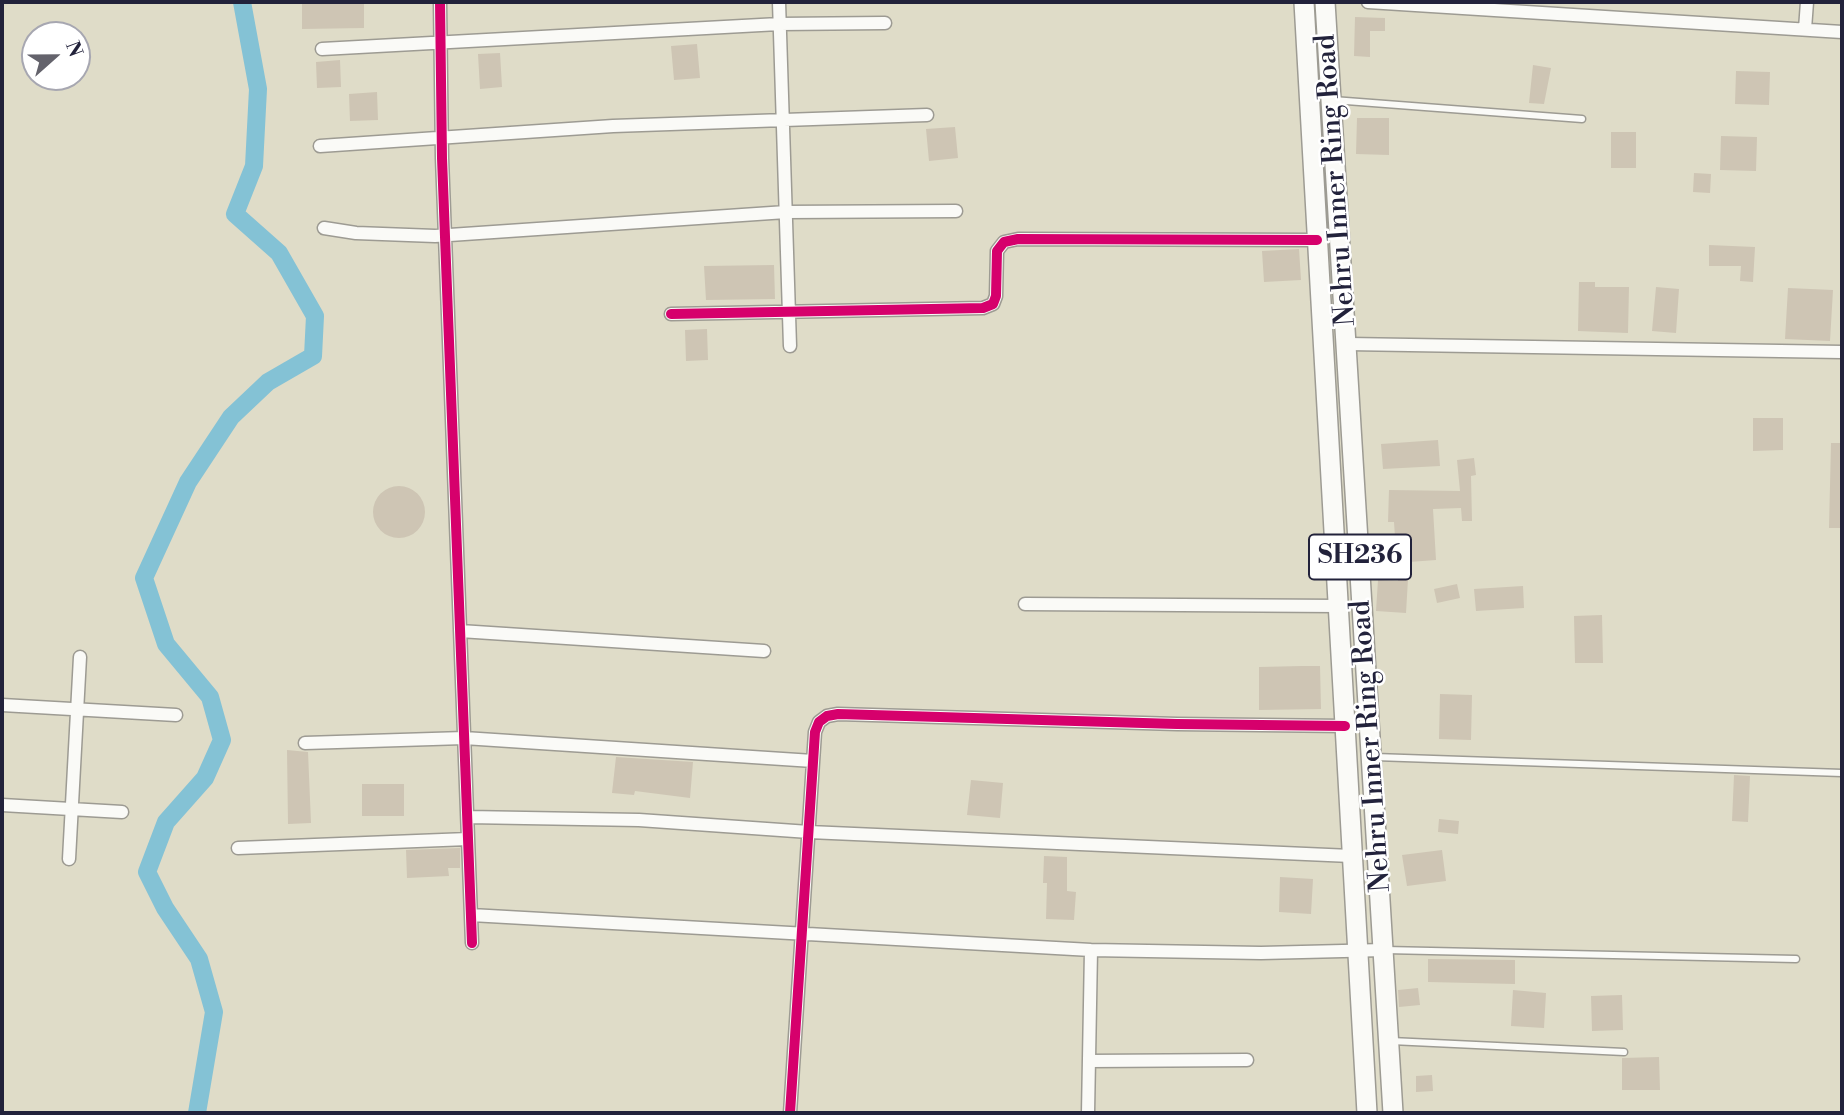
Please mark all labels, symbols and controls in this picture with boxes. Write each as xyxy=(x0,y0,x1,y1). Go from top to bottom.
north arrow xyxy=(21,21,91,91)
street label: Nehru Inner Ring Road xyxy=(1310,33,1364,327)
text: N xyxy=(60,38,88,61)
road number: SH236 xyxy=(1309,534,1411,580)
street label: Nehru Inner Ring Road xyxy=(1345,599,1399,893)

